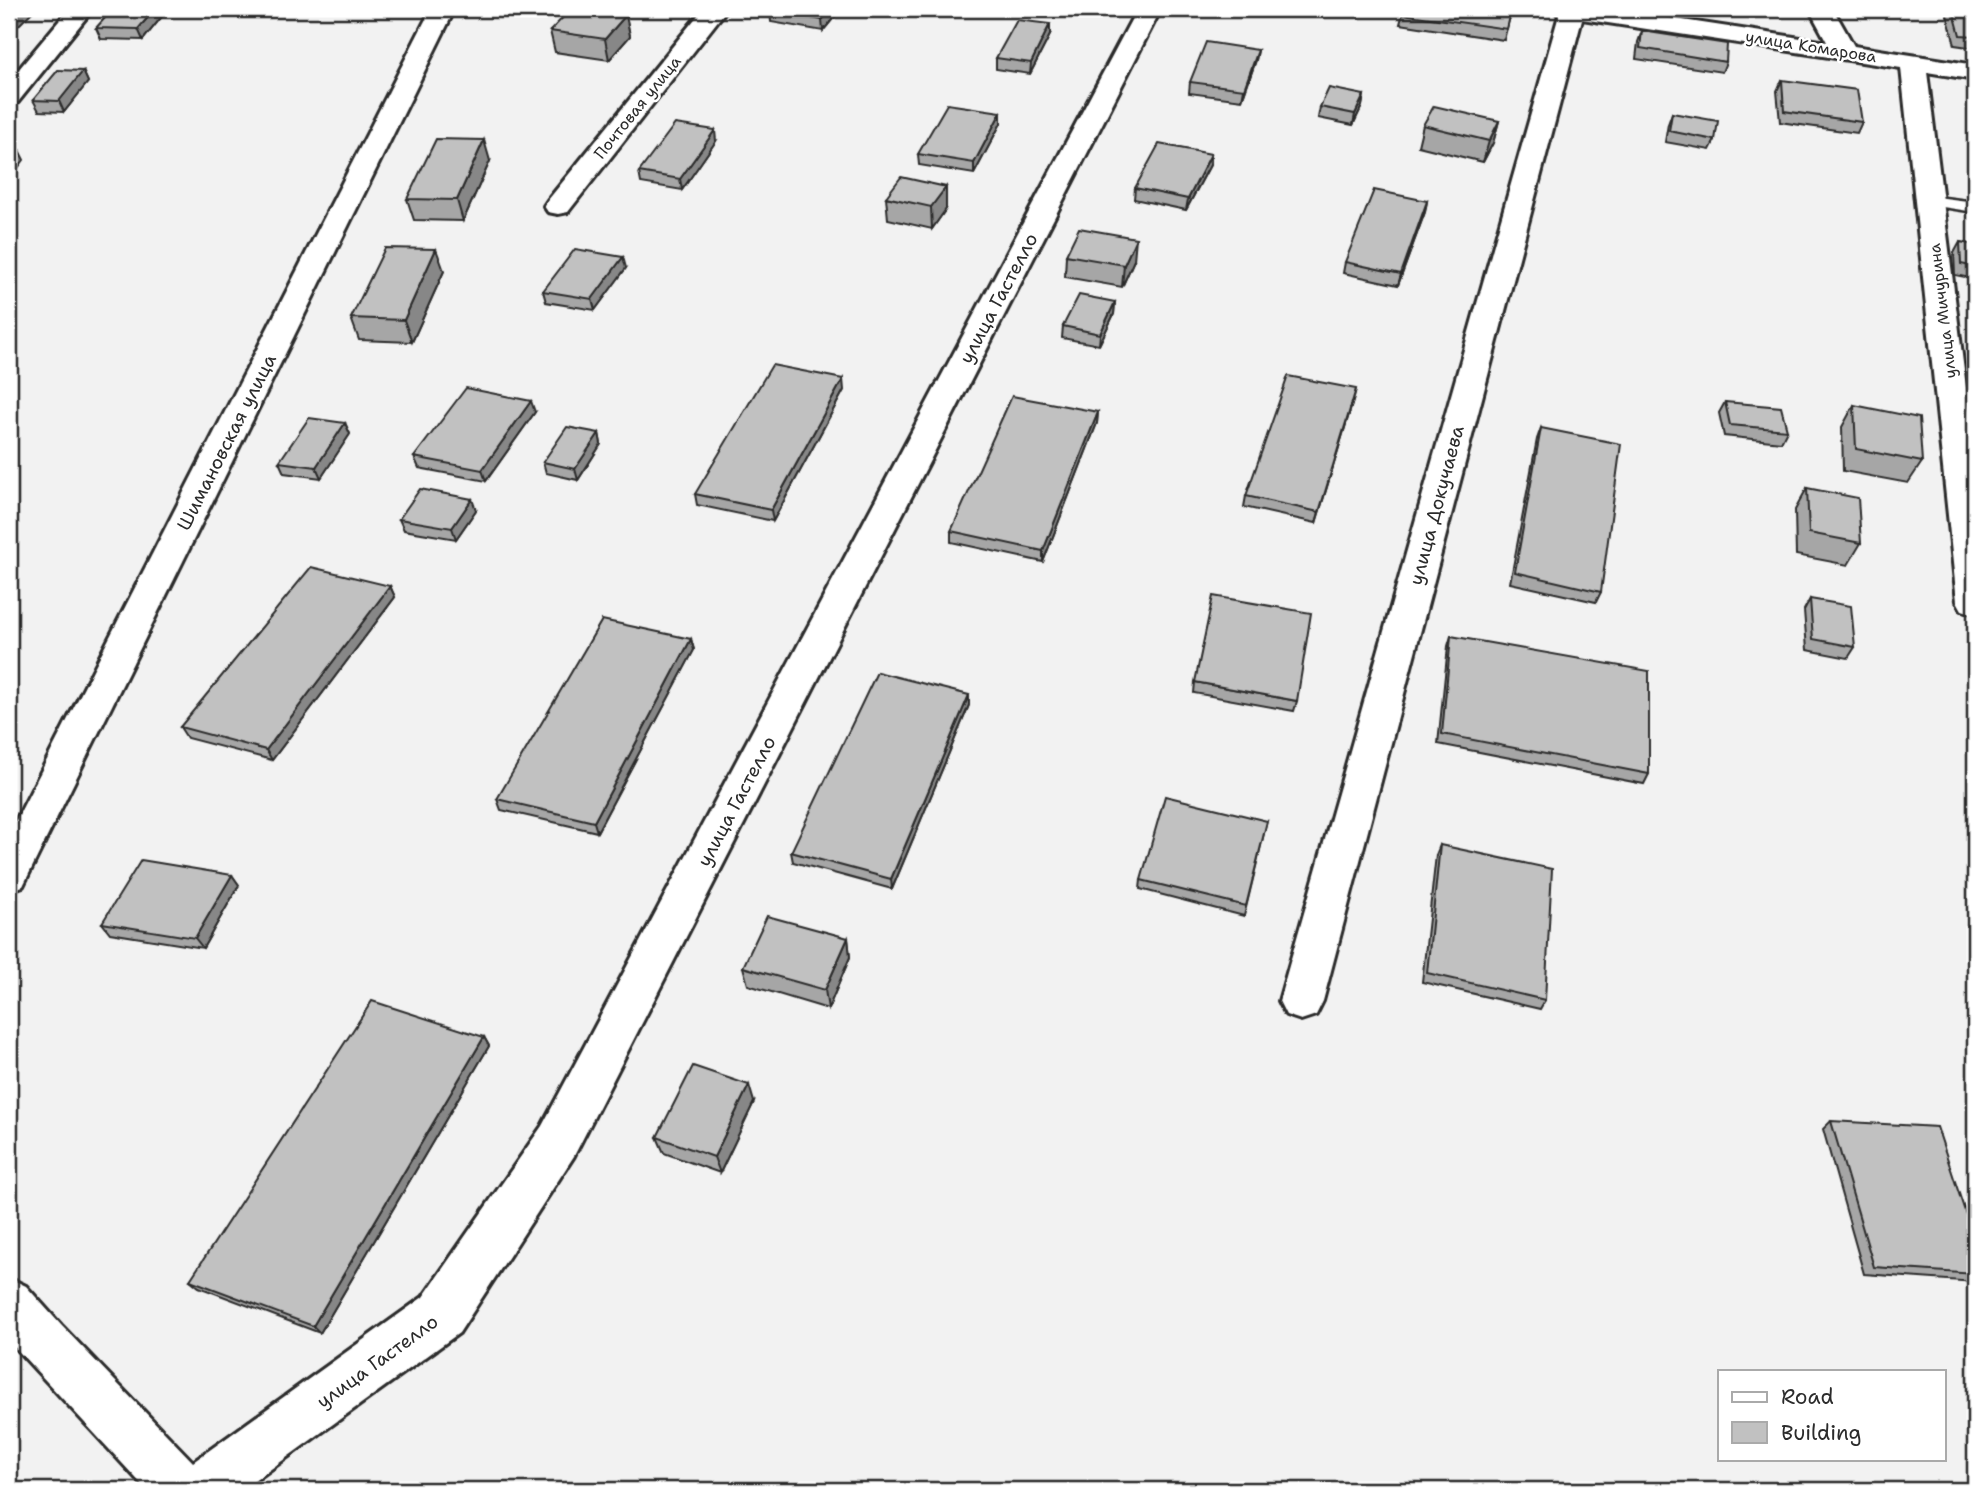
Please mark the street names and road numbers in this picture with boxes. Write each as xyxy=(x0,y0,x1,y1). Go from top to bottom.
street label: улица Комарова xyxy=(1744,26,1878,67)
street label: Почтовая улица xyxy=(589,51,686,163)
street label: улица Гастелло xyxy=(954,229,1043,368)
street label: улица Мичурина xyxy=(1924,242,1961,380)
street label: Шимановская улица xyxy=(171,350,282,535)
street label: улица Докучаева xyxy=(1403,422,1470,588)
street label: улица Гастелло xyxy=(692,732,781,871)
street label: улица Гастелло xyxy=(312,1309,443,1414)

